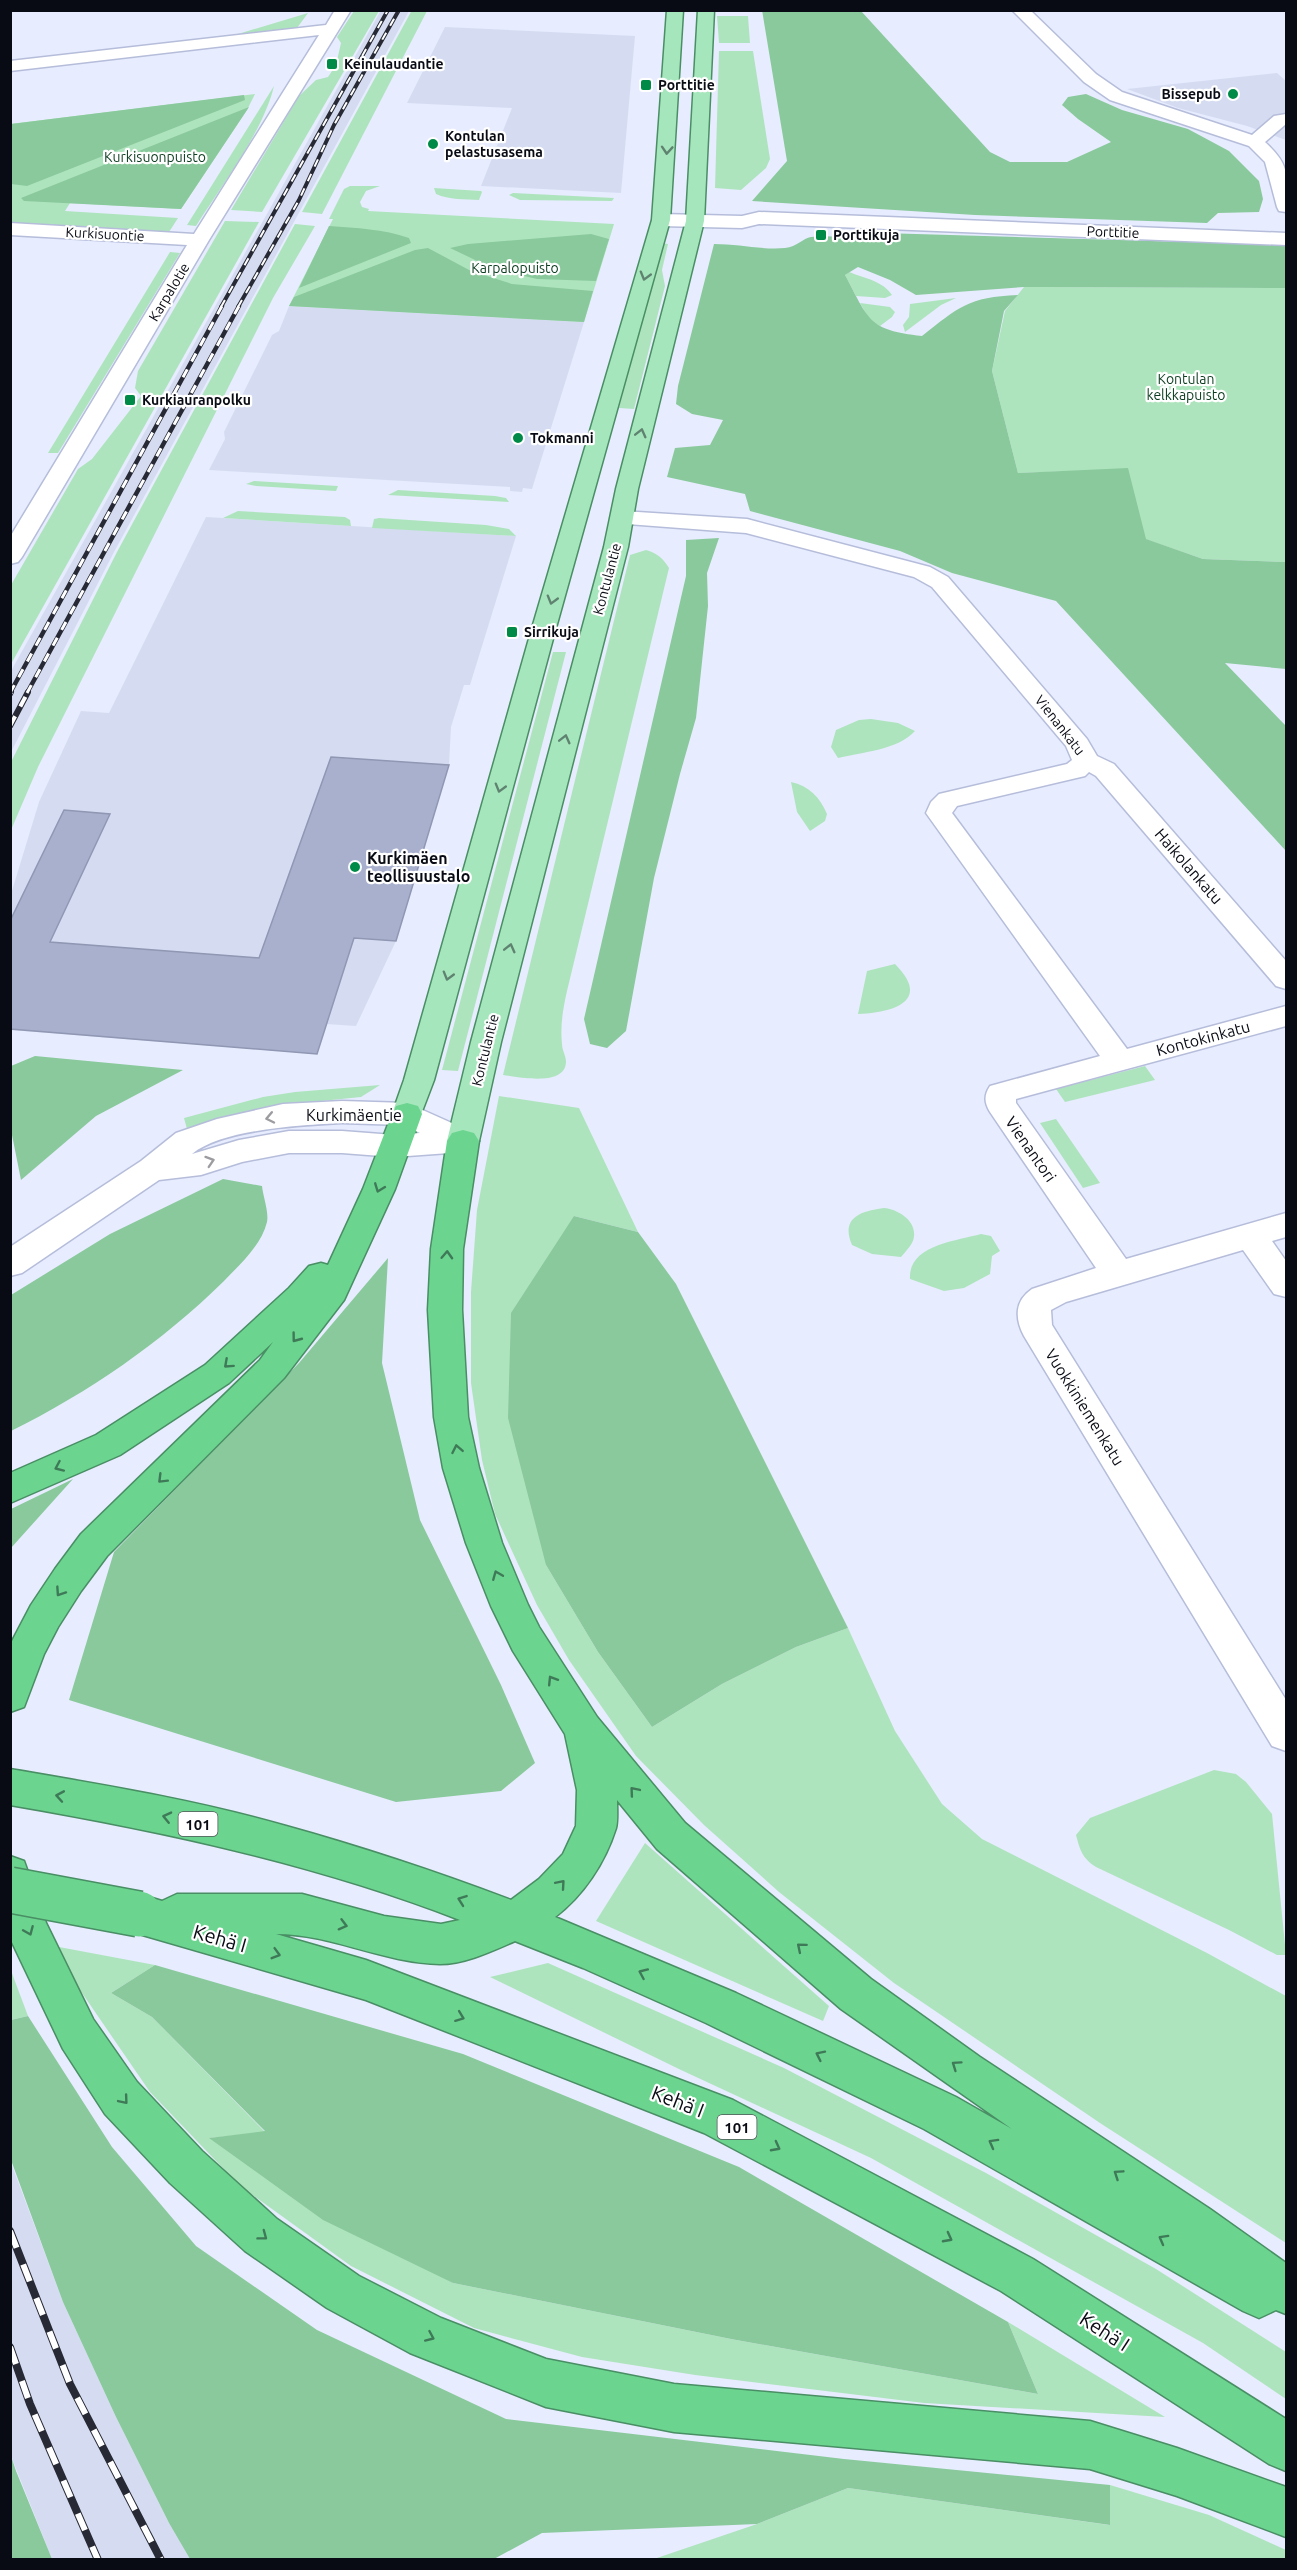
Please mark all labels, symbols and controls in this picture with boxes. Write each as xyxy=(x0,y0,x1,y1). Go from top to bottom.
place label: Keinulaudantie xyxy=(344,56,444,72)
marker: Keinulaudantie xyxy=(325,57,339,71)
place label: Porttitie xyxy=(658,77,715,93)
marker: Porttitie xyxy=(639,78,653,92)
place label: Bissepub xyxy=(1162,86,1221,102)
marker: Bissepub xyxy=(1226,87,1240,101)
place label: Kontulan pelastusasema xyxy=(445,128,543,160)
marker: Kontulan pelastusasema xyxy=(426,137,440,151)
one-way arrow xyxy=(661,146,674,155)
park label: Kurkisuonpuisto xyxy=(104,149,206,165)
street label: Porttitie xyxy=(1086,223,1140,241)
street label: Kurkisuontie xyxy=(65,224,145,244)
place label: Porttikuja xyxy=(833,227,899,243)
marker: Porttikuja xyxy=(814,228,828,242)
street label: Karpalotie xyxy=(145,260,193,324)
park label: Karpalopuisto xyxy=(471,260,559,276)
one-way arrow xyxy=(640,270,652,281)
park label: Kontulan kelkkapuisto xyxy=(1147,371,1225,403)
place label: Kurkiauranpolku xyxy=(142,392,251,408)
marker: Kurkiauranpolku xyxy=(123,393,137,407)
one-way arrow xyxy=(634,428,647,438)
place label: Tokmanni xyxy=(530,430,594,446)
marker: Tokmanni xyxy=(511,431,525,445)
street label: Kontulantie xyxy=(590,541,624,617)
one-way arrow xyxy=(547,594,559,605)
place label: Sirrikuja xyxy=(524,624,579,640)
marker: Sirrikuja xyxy=(505,625,519,639)
street label: Vienankatu xyxy=(1032,692,1088,758)
one-way arrow xyxy=(557,734,570,744)
one-way arrow xyxy=(495,783,508,793)
street label: Haikolankatu xyxy=(1151,825,1227,907)
place label: Kurkimäen teollisuustalo xyxy=(367,849,470,885)
marker: Kurkimäen teollisuustalo xyxy=(348,860,362,874)
one-way arrow xyxy=(503,943,516,953)
one-way arrow xyxy=(443,970,455,981)
street label: Kontulantie xyxy=(468,1012,502,1088)
street label: Kontokinkatu xyxy=(1154,1017,1252,1059)
street label: Kurkimäentie xyxy=(306,1106,402,1124)
one-way arrow xyxy=(266,1111,276,1124)
street label: Vienantori xyxy=(1002,1113,1060,1185)
one-way arrow xyxy=(204,1156,215,1168)
one-way arrow xyxy=(374,1182,387,1193)
one-way arrow xyxy=(441,1251,454,1260)
one-way arrow xyxy=(293,1331,304,1342)
street label: Vuokkiniemenkatu xyxy=(1042,1345,1128,1469)
one-way arrow xyxy=(224,1357,235,1368)
one-way arrow xyxy=(451,1445,464,1455)
one-way arrow xyxy=(55,1460,66,1472)
one-way arrow xyxy=(159,1471,170,1482)
one-way arrow xyxy=(492,1570,504,1581)
one-way arrow xyxy=(56,1586,67,1597)
one-way arrow xyxy=(547,1676,559,1686)
one-way arrow xyxy=(630,1787,641,1798)
one-way arrow xyxy=(56,1790,65,1802)
one-way arrow xyxy=(162,1811,172,1824)
road number: 101 xyxy=(178,1812,218,1836)
one-way arrow xyxy=(554,1880,565,1891)
one-way arrow xyxy=(457,1895,468,1908)
one-way arrow xyxy=(337,1918,348,1930)
street label: Kehä I xyxy=(191,1919,249,1957)
one-way arrow xyxy=(22,1924,34,1935)
one-way arrow xyxy=(797,1943,808,1954)
one-way arrow xyxy=(270,1947,281,1959)
one-way arrow xyxy=(638,1969,649,1981)
one-way arrow xyxy=(454,2009,465,2022)
one-way arrow xyxy=(815,2051,826,2063)
one-way arrow xyxy=(951,2061,962,2072)
street label: Kehä I xyxy=(648,2081,708,2121)
one-way arrow xyxy=(117,2093,128,2104)
road number: 101 xyxy=(718,2115,756,2139)
one-way arrow xyxy=(989,2139,1000,2150)
one-way arrow xyxy=(769,2140,780,2151)
one-way arrow xyxy=(1113,2170,1124,2181)
one-way arrow xyxy=(257,2228,268,2239)
one-way arrow xyxy=(942,2231,952,2242)
one-way arrow xyxy=(1159,2235,1169,2246)
street label: Kehä I xyxy=(1076,2307,1134,2355)
one-way arrow xyxy=(423,2330,434,2342)

